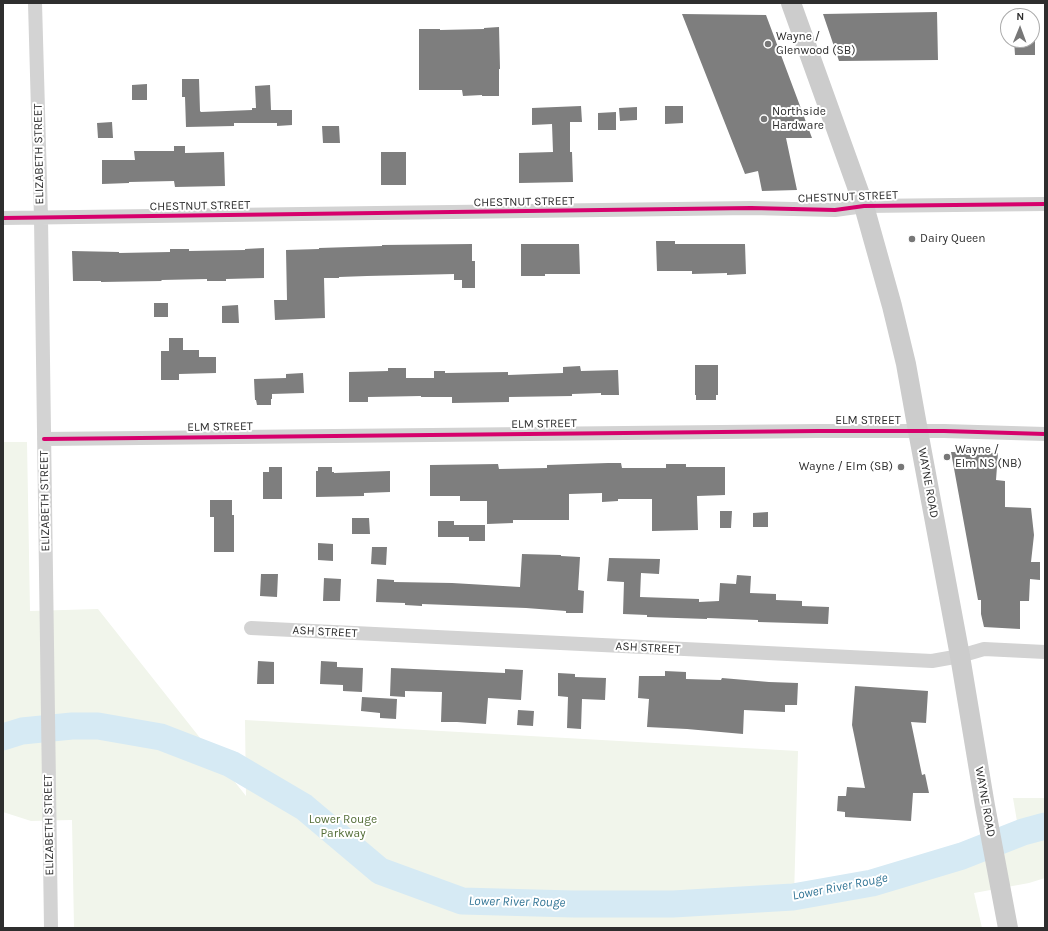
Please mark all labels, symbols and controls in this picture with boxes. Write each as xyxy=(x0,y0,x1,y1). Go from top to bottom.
north arrow xyxy=(1000,8,1040,48)
text: N xyxy=(1016,10,1024,23)
place label: Wayne / Glenwood (SB) xyxy=(776,30,856,58)
marker: Wayne / Glenwood (SB) xyxy=(763,39,773,49)
street label: ELIZABETH STREET xyxy=(31,103,47,205)
place label: Northside Hardware xyxy=(772,105,826,133)
marker: Northside Hardware xyxy=(759,114,769,124)
street label: CHESTNUT STREET xyxy=(798,188,898,206)
street label: CHESTNUT STREET xyxy=(474,194,574,210)
street label: CHESTNUT STREET xyxy=(150,198,250,214)
place label: Dairy Queen xyxy=(920,232,986,246)
marker: Dairy Queen xyxy=(907,234,917,244)
street label: ELM STREET xyxy=(835,414,901,428)
street label: ELM STREET xyxy=(511,416,577,432)
street label: ELM STREET xyxy=(187,419,253,435)
place label: Wayne / Elm NS (NB) xyxy=(955,443,1022,471)
street label: WAYNE ROAD xyxy=(915,447,941,519)
street label: ELIZABETH STREET xyxy=(37,450,53,552)
marker: Wayne / Elm NS (NB) xyxy=(942,452,952,462)
place label: Wayne / Elm (SB) xyxy=(799,460,893,474)
marker: Wayne / Elm (SB) xyxy=(896,462,906,472)
street label: ASH STREET xyxy=(292,623,358,641)
street label: ASH STREET xyxy=(615,639,681,657)
street label: WAYNE ROAD xyxy=(972,766,998,838)
street label: ELIZABETH STREET xyxy=(41,774,57,876)
park label: Lower Rouge Parkway xyxy=(309,813,377,841)
water label: Lower River Rouge xyxy=(791,870,889,904)
water label: Lower River Rouge xyxy=(469,893,565,911)

